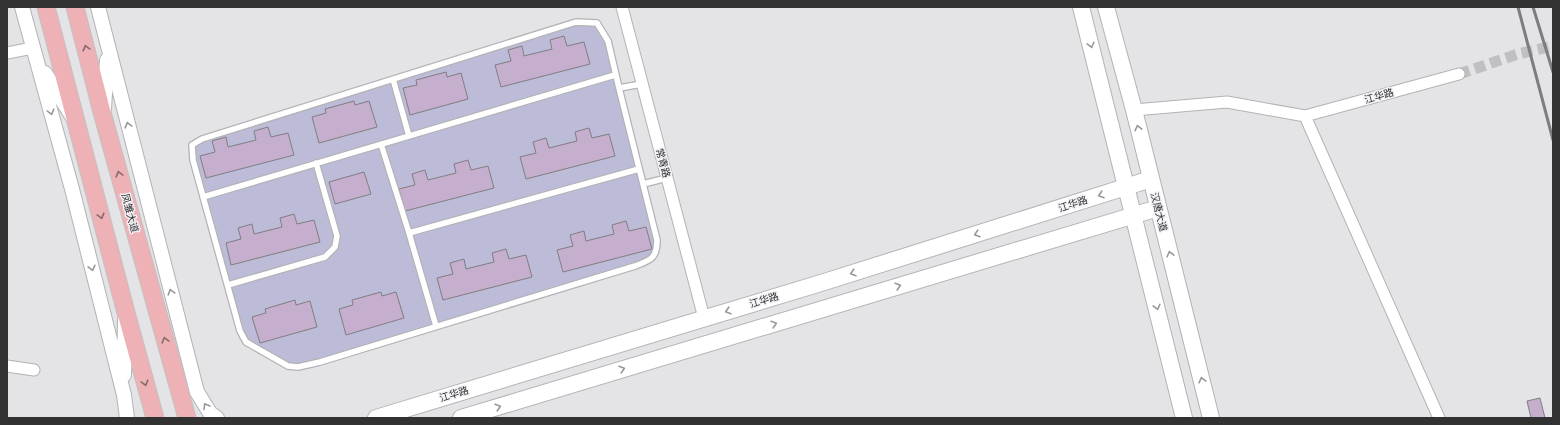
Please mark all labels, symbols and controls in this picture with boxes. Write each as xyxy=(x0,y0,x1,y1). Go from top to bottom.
one-way arrow xyxy=(1086,42,1094,48)
one-way arrow xyxy=(82,45,91,52)
street label: 江华路 xyxy=(1363,86,1395,106)
one-way arrow xyxy=(46,108,55,115)
one-way arrow xyxy=(124,122,133,129)
one-way arrow xyxy=(1135,125,1143,131)
street label: 常青路 xyxy=(653,147,673,179)
one-way arrow xyxy=(116,171,124,177)
one-way arrow xyxy=(1097,190,1104,199)
street label: 汉唐大道 xyxy=(1148,191,1170,233)
street label: 凤雏大道 xyxy=(119,192,141,234)
street label: 江华路 xyxy=(1057,193,1089,215)
one-way arrow xyxy=(96,213,104,220)
one-way arrow xyxy=(973,230,980,238)
one-way arrow xyxy=(1166,251,1175,258)
one-way arrow xyxy=(87,264,95,271)
one-way arrow xyxy=(849,268,856,277)
one-way arrow xyxy=(895,282,902,291)
one-way arrow xyxy=(168,288,176,295)
street label: 江华路 xyxy=(748,289,780,311)
one-way arrow xyxy=(1152,303,1160,310)
one-way arrow xyxy=(725,306,732,315)
one-way arrow xyxy=(770,320,777,329)
one-way arrow xyxy=(161,337,170,344)
one-way arrow xyxy=(619,365,626,374)
one-way arrow xyxy=(1198,377,1206,383)
one-way arrow xyxy=(140,379,149,386)
street label: 江华路 xyxy=(438,383,470,405)
one-way arrow xyxy=(203,403,210,410)
one-way arrow xyxy=(494,403,501,412)

